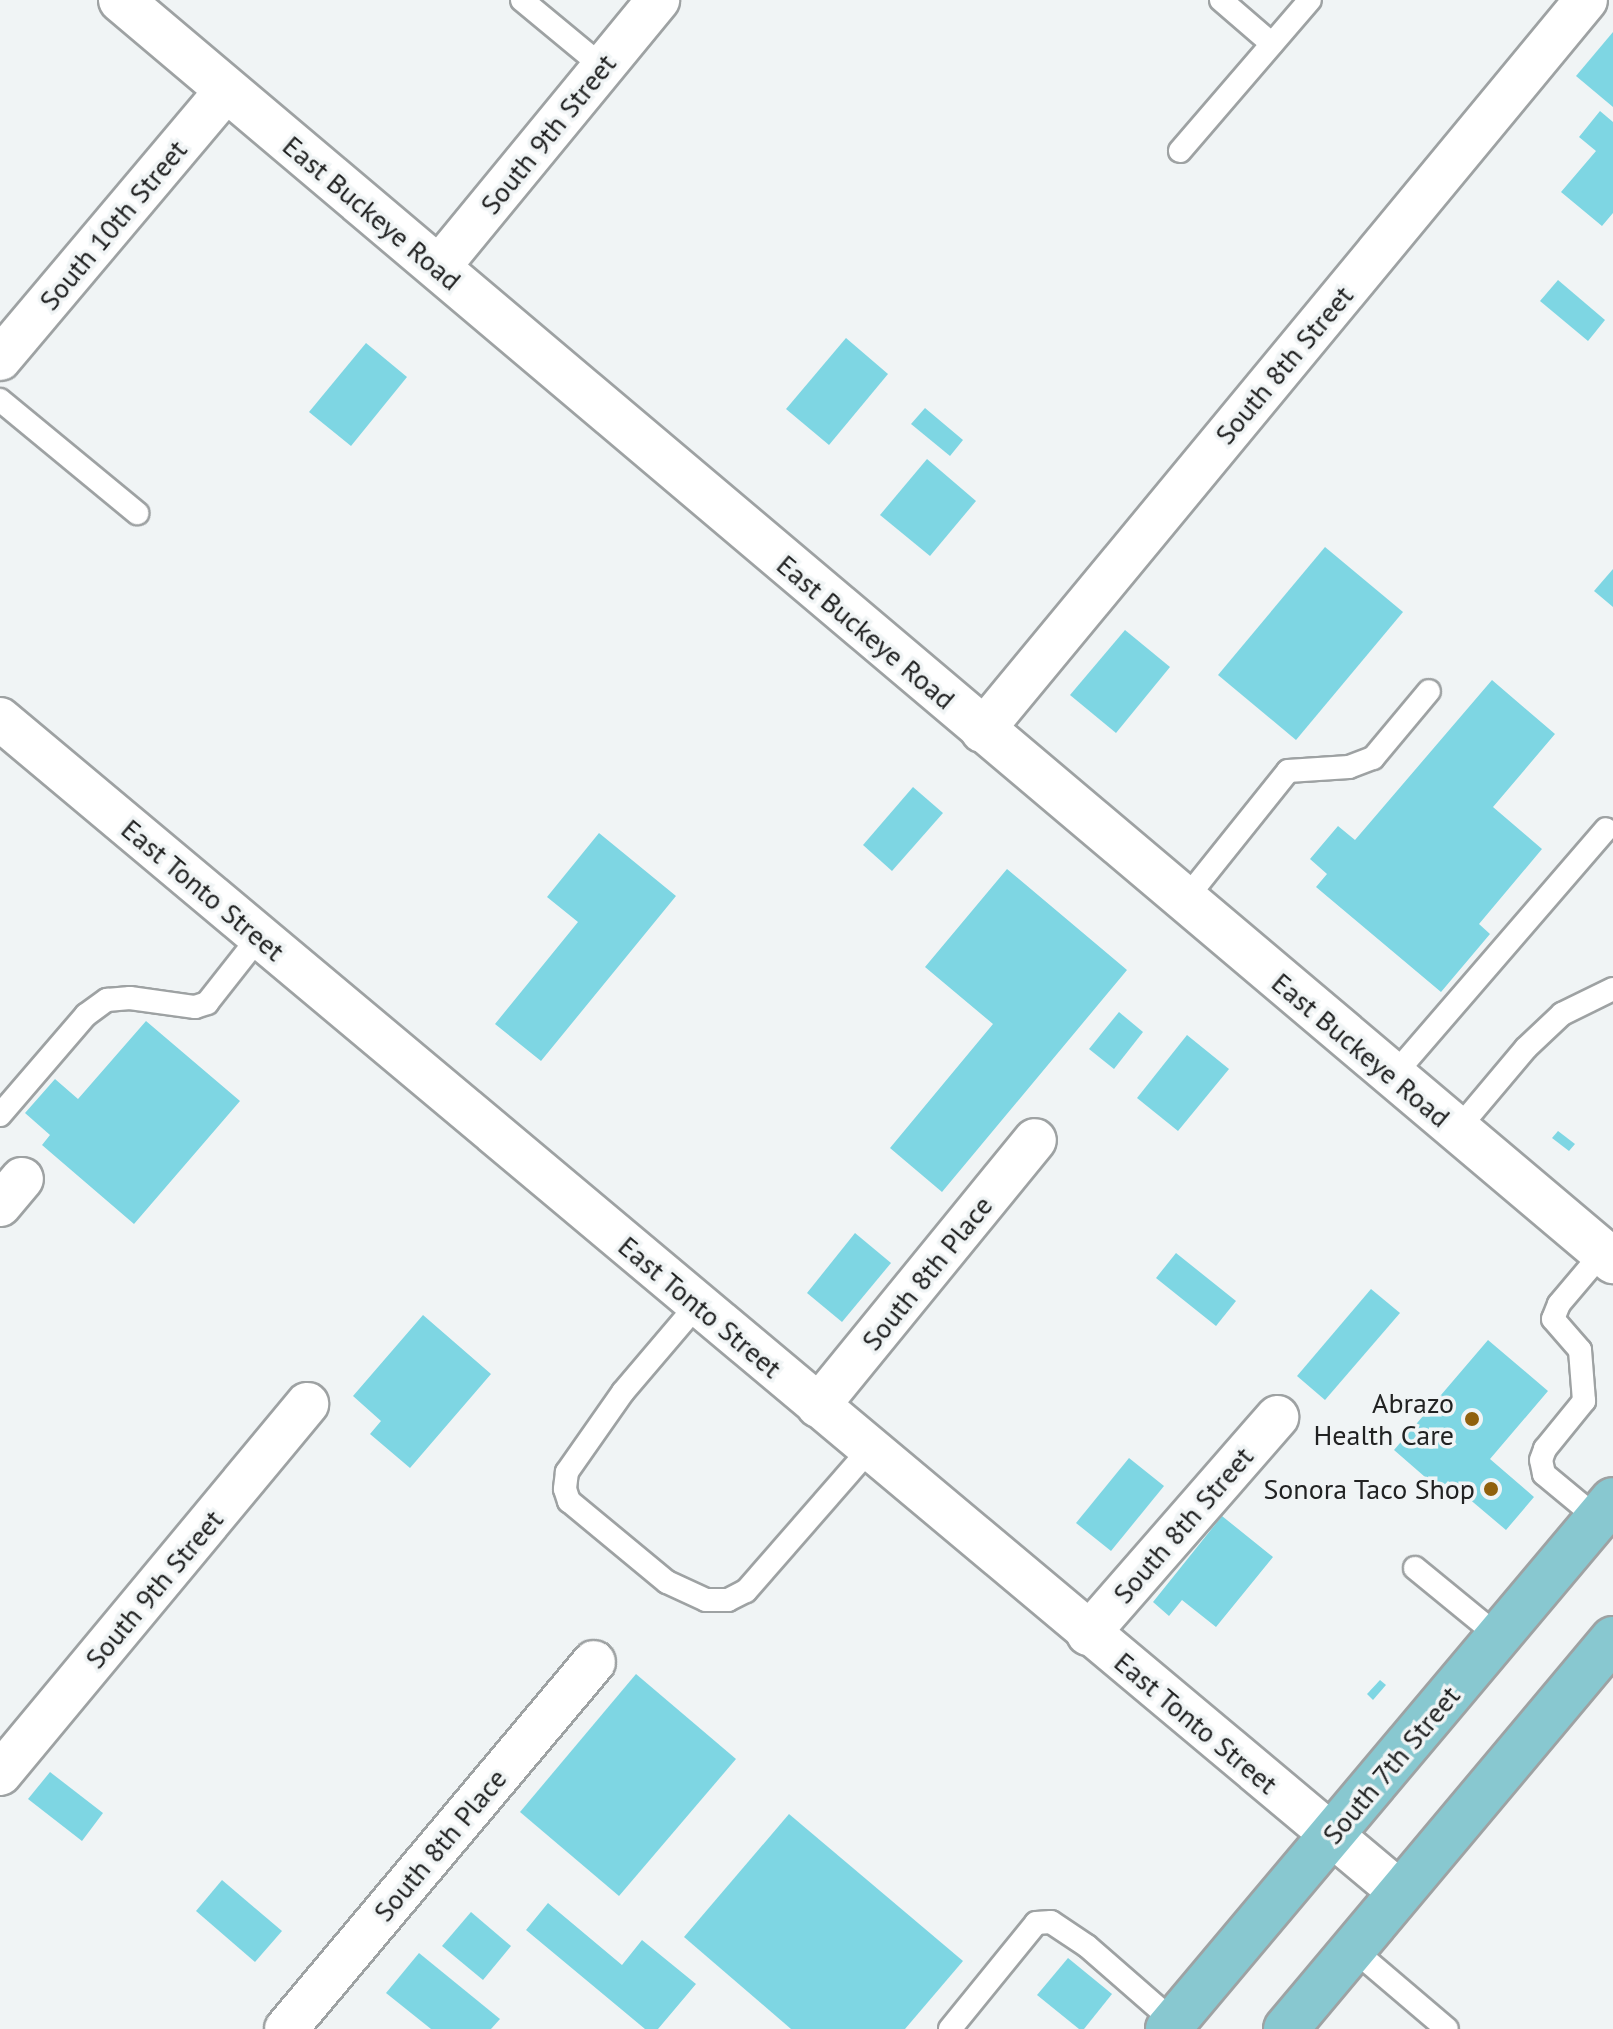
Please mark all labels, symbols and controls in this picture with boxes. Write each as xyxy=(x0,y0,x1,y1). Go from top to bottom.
street label: South 9th Street xyxy=(473,47,623,221)
street label: East Buckeye Road xyxy=(276,129,468,297)
street label: South 10th Street xyxy=(32,133,194,317)
street label: South 8th Street xyxy=(1208,279,1360,451)
street label: East Buckeye Road xyxy=(770,548,962,716)
street label: East Tonto Street xyxy=(114,812,292,968)
street label: East Buckeye Road xyxy=(1265,966,1457,1134)
street label: South 8th Place xyxy=(855,1189,999,1357)
street label: East Tonto Street xyxy=(611,1229,789,1385)
place label: Abrazo Health Care xyxy=(1313,1386,1454,1452)
marker: Abrazo Health Care xyxy=(1461,1408,1483,1430)
street label: South 8th Street xyxy=(1106,1440,1260,1610)
place label: Sonora Taco Shop xyxy=(1263,1472,1475,1506)
marker: Sonora Taco Shop xyxy=(1482,1480,1500,1498)
street label: South 9th Street xyxy=(78,1503,230,1675)
street label: East Tonto Street xyxy=(1107,1645,1285,1801)
street label: South 7th Street xyxy=(1315,1679,1467,1851)
street label: South 8th Place xyxy=(366,1762,514,1928)

